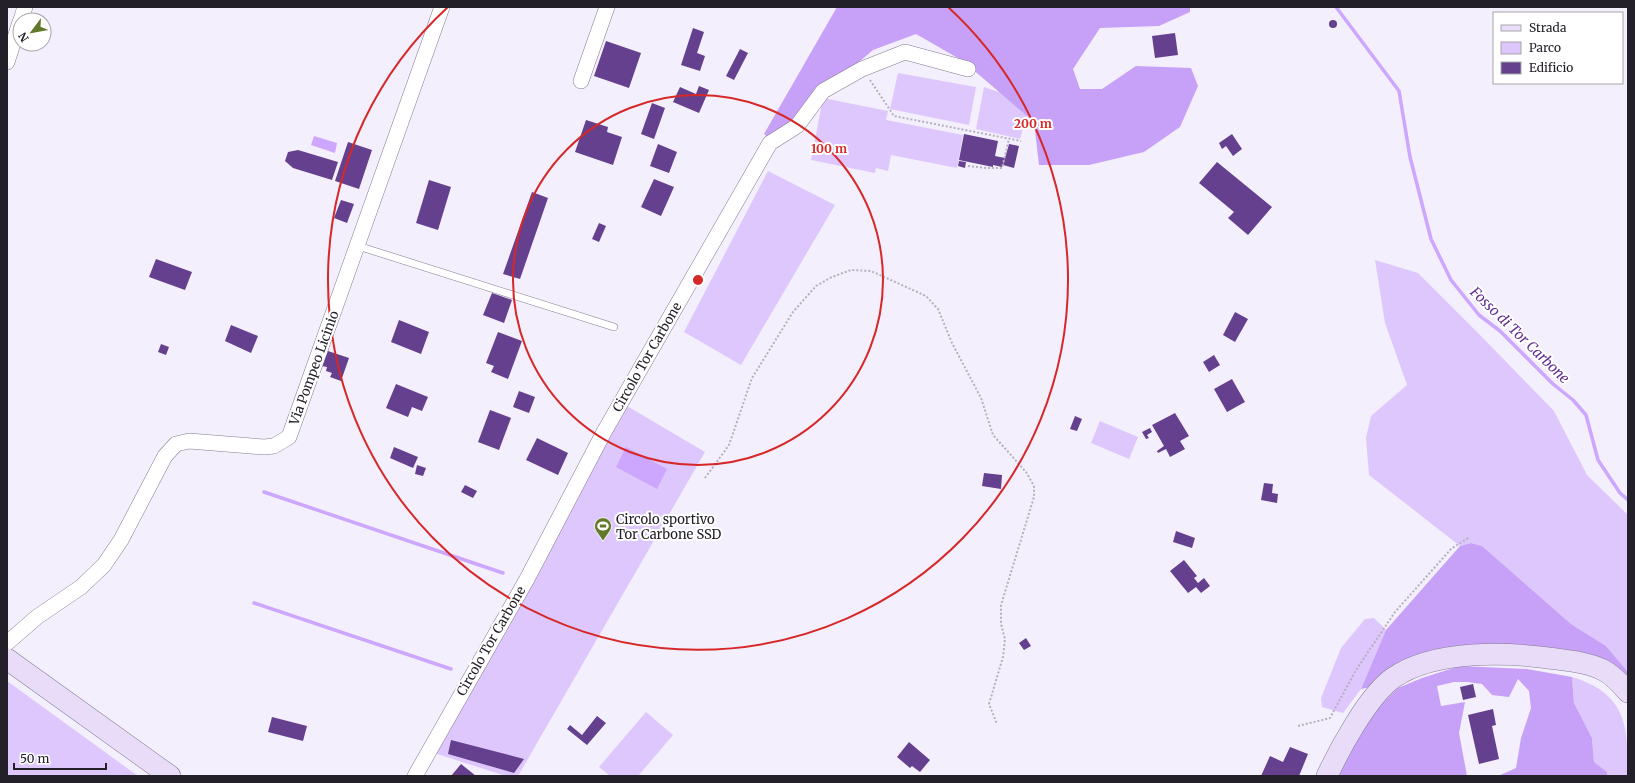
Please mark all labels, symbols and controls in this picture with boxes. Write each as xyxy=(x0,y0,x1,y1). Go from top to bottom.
north arrow xyxy=(12,12,52,52)
legend xyxy=(1493,12,1623,84)
text: Strada xyxy=(1529,20,1567,35)
text: N xyxy=(15,30,32,45)
text: Parco xyxy=(1529,40,1561,55)
text: Edificio xyxy=(1529,60,1573,75)
text: 200 m xyxy=(1014,116,1052,131)
text: 100 m xyxy=(811,141,847,156)
centre of rings xyxy=(691,273,705,287)
water label: Fosso di Tor Carbone xyxy=(1466,282,1573,387)
street label: Circolo Tor Carbone xyxy=(609,299,685,415)
street label: Via Pompeo Licinio xyxy=(285,308,343,428)
place label: Circolo sportivo Tor Carbone SSD xyxy=(616,511,722,543)
sports icon: Circolo sportivo Tor Carbone SSD xyxy=(593,516,613,541)
street label: Circolo Tor Carbone xyxy=(453,583,529,699)
scale bar xyxy=(14,745,106,771)
text: 50 m xyxy=(20,751,49,766)

